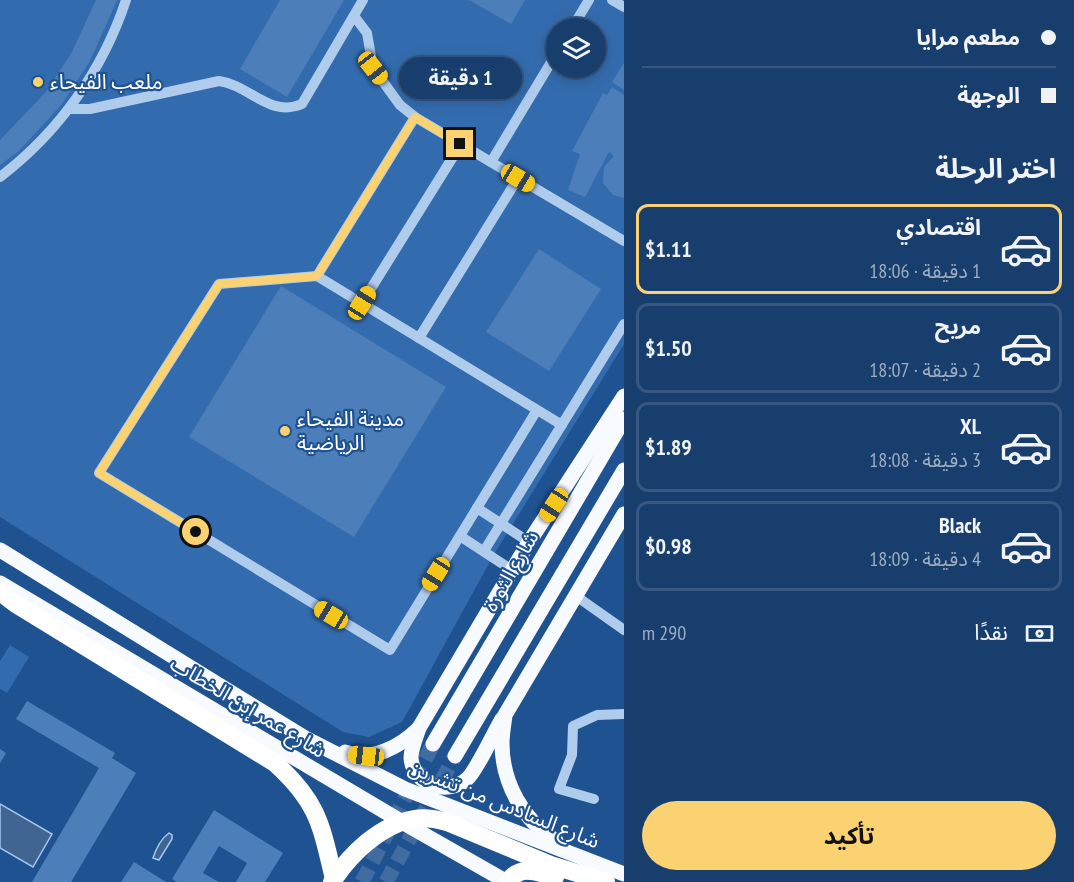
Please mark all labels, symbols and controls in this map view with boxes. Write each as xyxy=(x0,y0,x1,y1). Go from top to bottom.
map controls xyxy=(546,18,606,78)
button: layers xyxy=(546,18,606,78)
text: مطعم مرايا xyxy=(916,23,1020,51)
car xyxy=(355,48,391,88)
callout: 1 دقيقة xyxy=(398,57,522,99)
text: 1 دقيقة xyxy=(429,65,492,91)
place label: ملعب الفيحاء xyxy=(50,68,162,95)
marker: ملعب الفيحاء xyxy=(31,75,45,89)
text: الوجهة xyxy=(957,81,1020,109)
route end xyxy=(446,130,473,157)
text: اختر الرحلة xyxy=(935,151,1056,185)
car xyxy=(498,161,538,195)
text: اقتصادي xyxy=(896,213,981,241)
icon: car xyxy=(999,222,1053,276)
text: $1.11 xyxy=(645,235,692,263)
text: 1 دقيقة · 18:06 xyxy=(869,258,981,284)
car xyxy=(345,283,379,323)
text: مريح xyxy=(935,312,981,340)
icon: car xyxy=(999,321,1053,375)
text: $1.50 xyxy=(645,334,692,362)
text: 2 دقيقة · 18:07 xyxy=(869,357,981,383)
place label: مدينة الفيحاء الرياضية xyxy=(297,405,404,456)
text: XL xyxy=(960,412,981,440)
icon: car xyxy=(999,420,1053,474)
marker: مدينة الفيحاء الرياضية xyxy=(278,424,292,438)
text: $1.89 xyxy=(645,433,692,461)
text: 3 دقيقة · 18:08 xyxy=(869,447,981,473)
car xyxy=(537,485,571,525)
text: Black xyxy=(939,511,981,539)
route start xyxy=(182,518,209,545)
icon: car xyxy=(999,519,1053,573)
street label: شارع الثورة xyxy=(477,525,546,617)
text: $0.98 xyxy=(645,532,692,560)
text: 4 دقيقة · 18:09 xyxy=(869,546,981,572)
car xyxy=(419,554,453,594)
car xyxy=(311,598,351,632)
icon: cash xyxy=(1023,617,1056,650)
text: نقدًا xyxy=(974,618,1008,646)
text: 290 m xyxy=(642,620,686,646)
street label: شارع عمر إبن الخطاب xyxy=(164,649,331,765)
car xyxy=(347,745,385,767)
street label: شارع السادس من تشرين xyxy=(404,753,604,856)
button: تأكيد xyxy=(642,801,1056,870)

